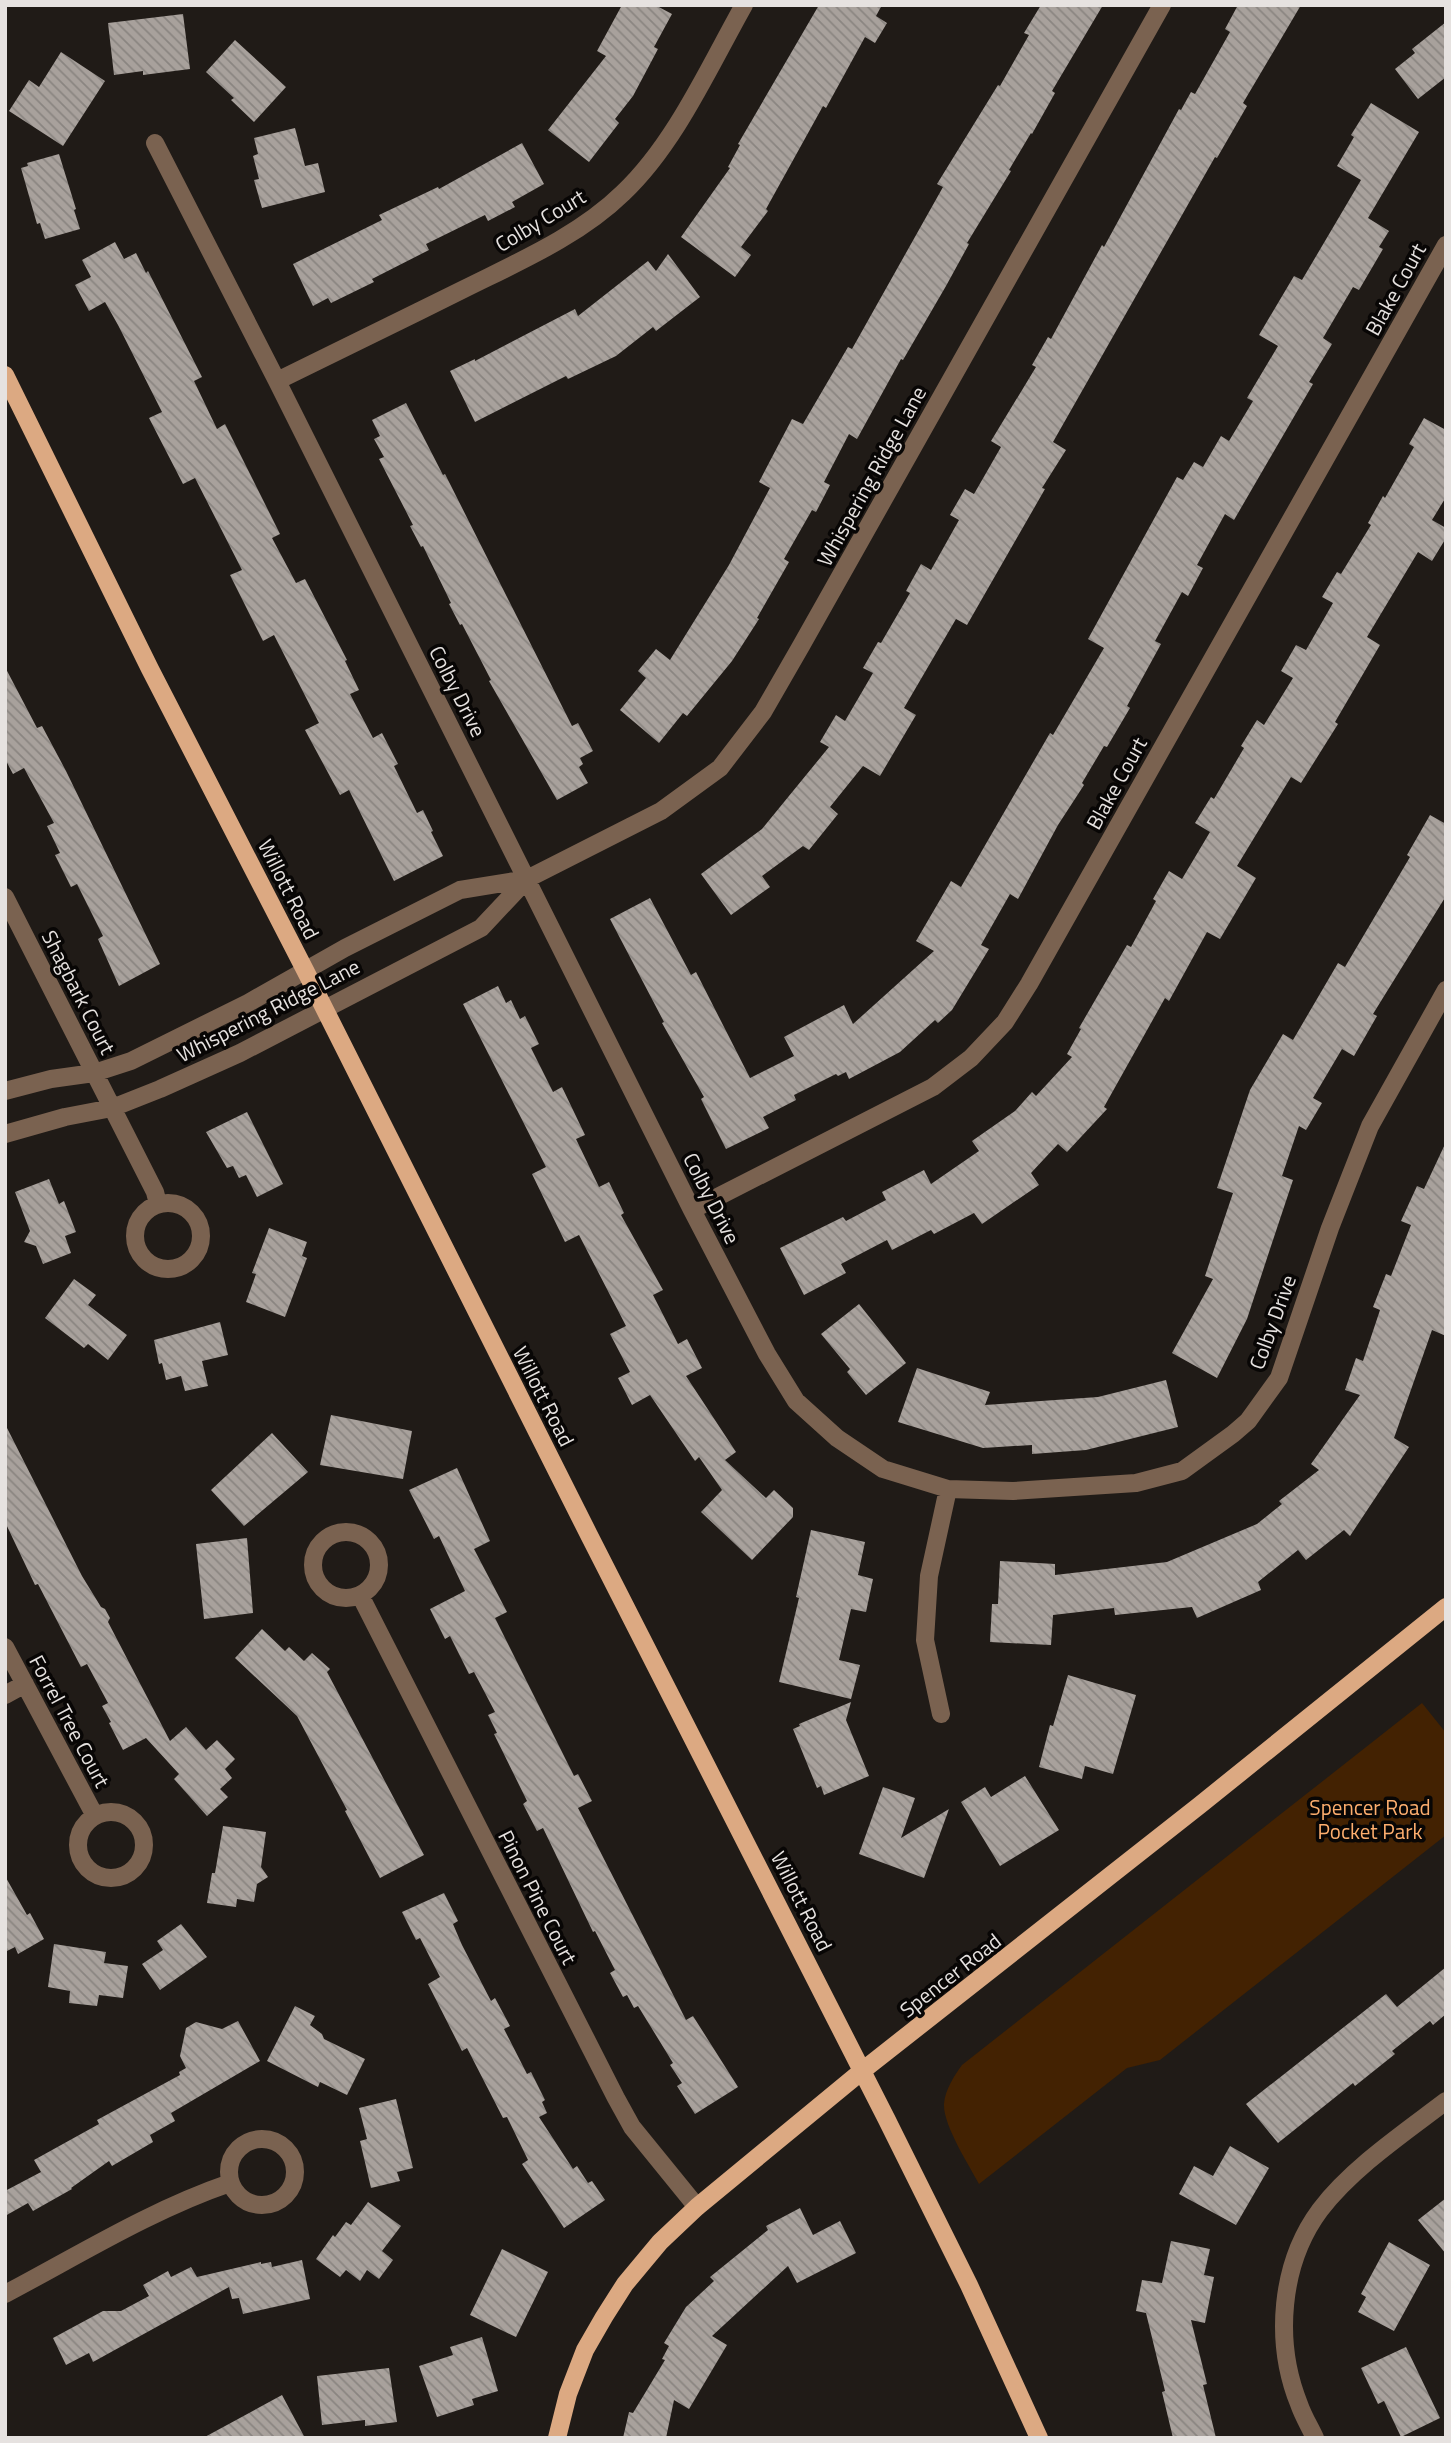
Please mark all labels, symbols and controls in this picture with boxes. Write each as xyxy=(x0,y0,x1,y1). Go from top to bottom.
street label: Colby Court xyxy=(489,180,592,260)
street label: Blake Court xyxy=(1356,236,1434,341)
street label: Whispering Ridge Lane xyxy=(808,380,934,572)
street label: Colby Drive xyxy=(421,640,495,742)
street label: Blake Court xyxy=(1077,730,1155,835)
street label: Willott Road xyxy=(250,833,328,945)
street label: Shagbark Court xyxy=(34,924,124,1060)
street label: Whispering Ridge Lane xyxy=(171,950,365,1070)
street label: Colby Drive xyxy=(675,1147,749,1249)
street label: Colby Drive xyxy=(1240,1270,1304,1374)
street label: Willott Road xyxy=(505,1340,583,1452)
street label: Forrel Tree Court xyxy=(22,1649,119,1794)
park label: Spencer Road Pocket Park xyxy=(1309,1791,1431,1847)
street label: Pinon Pine Court xyxy=(490,1824,586,1970)
street label: Willott Road xyxy=(763,1845,841,1957)
street label: Spencer Road xyxy=(892,1925,1008,2025)

